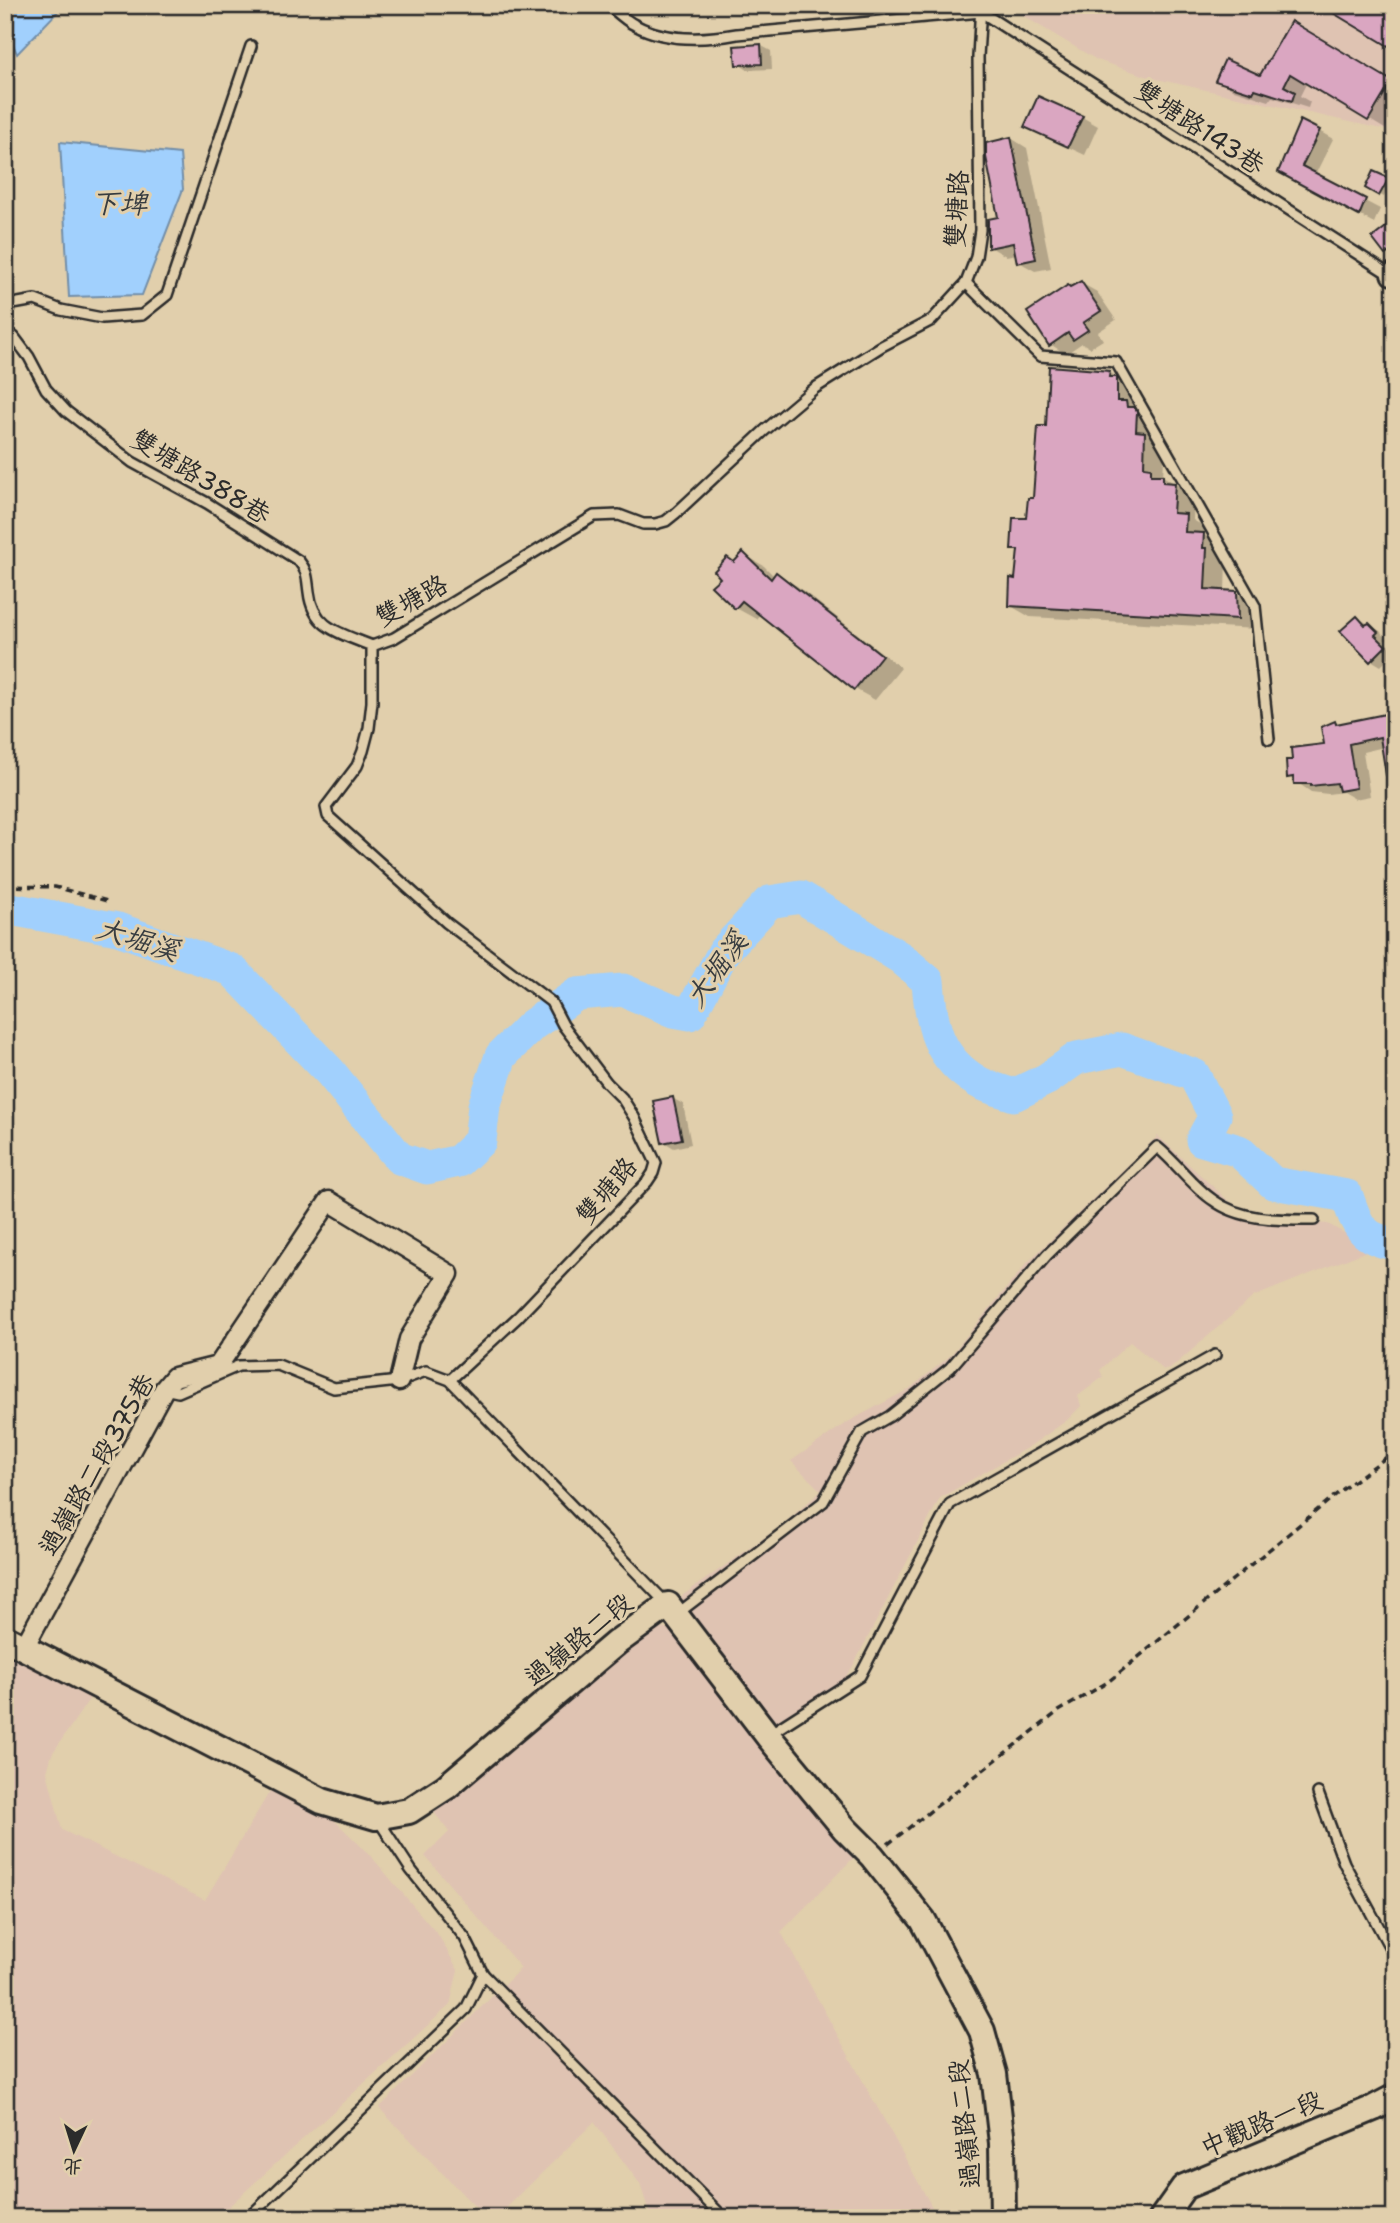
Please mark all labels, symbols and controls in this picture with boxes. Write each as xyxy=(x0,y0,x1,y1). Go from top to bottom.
street label: 雙塘路143巷 xyxy=(1128,72,1272,182)
street label: 雙塘路 xyxy=(936,169,976,249)
water label: 下埤 xyxy=(91,184,149,222)
street label: 雙塘路388巷 xyxy=(125,421,277,531)
street label: 雙塘路 xyxy=(368,566,454,634)
water label: 大堀溪 xyxy=(92,909,186,970)
water label: 大堀溪 xyxy=(676,922,757,1014)
street label: 雙塘路 xyxy=(568,1149,644,1231)
street label: 過嶺路二段375巷 xyxy=(30,1366,162,1562)
street label: 過嶺路二段 xyxy=(516,1584,640,1694)
street label: 過嶺路二段 xyxy=(940,2058,988,2190)
street label: 中觀路一段 xyxy=(1194,2081,1328,2165)
north arrow xyxy=(38,2114,108,2184)
text: 北 xyxy=(62,2153,83,2180)

